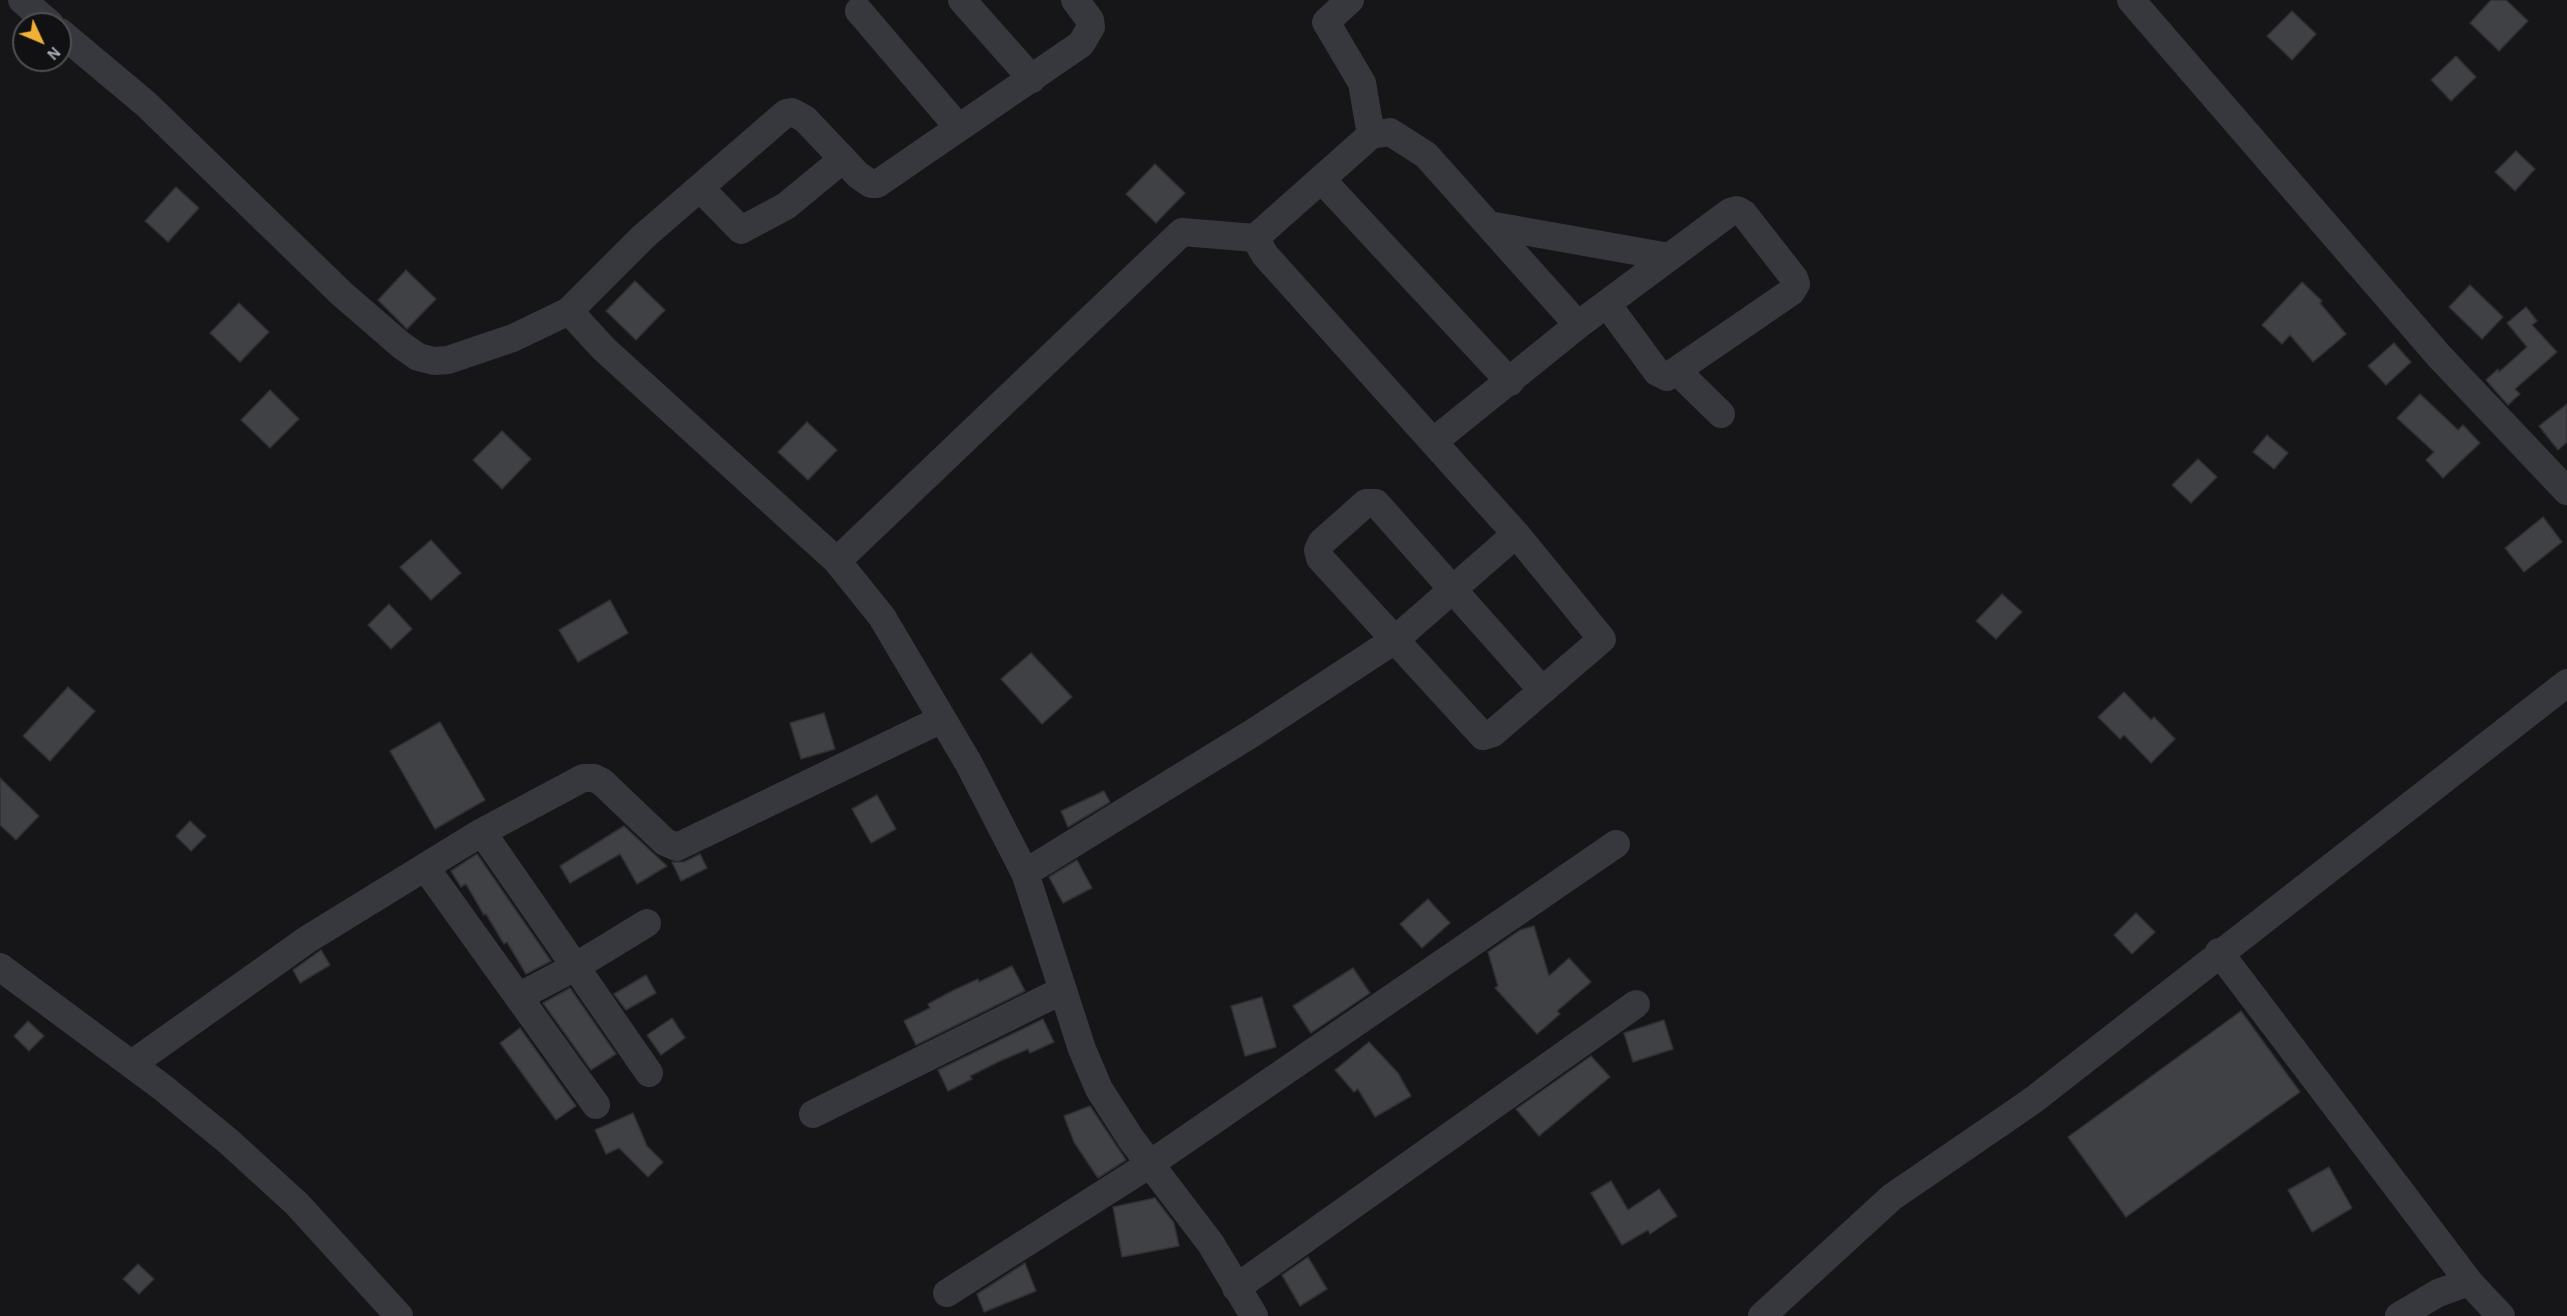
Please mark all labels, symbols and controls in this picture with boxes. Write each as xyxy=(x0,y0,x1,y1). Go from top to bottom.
north arrow xyxy=(12,12,72,72)
text: N xyxy=(44,44,63,63)

